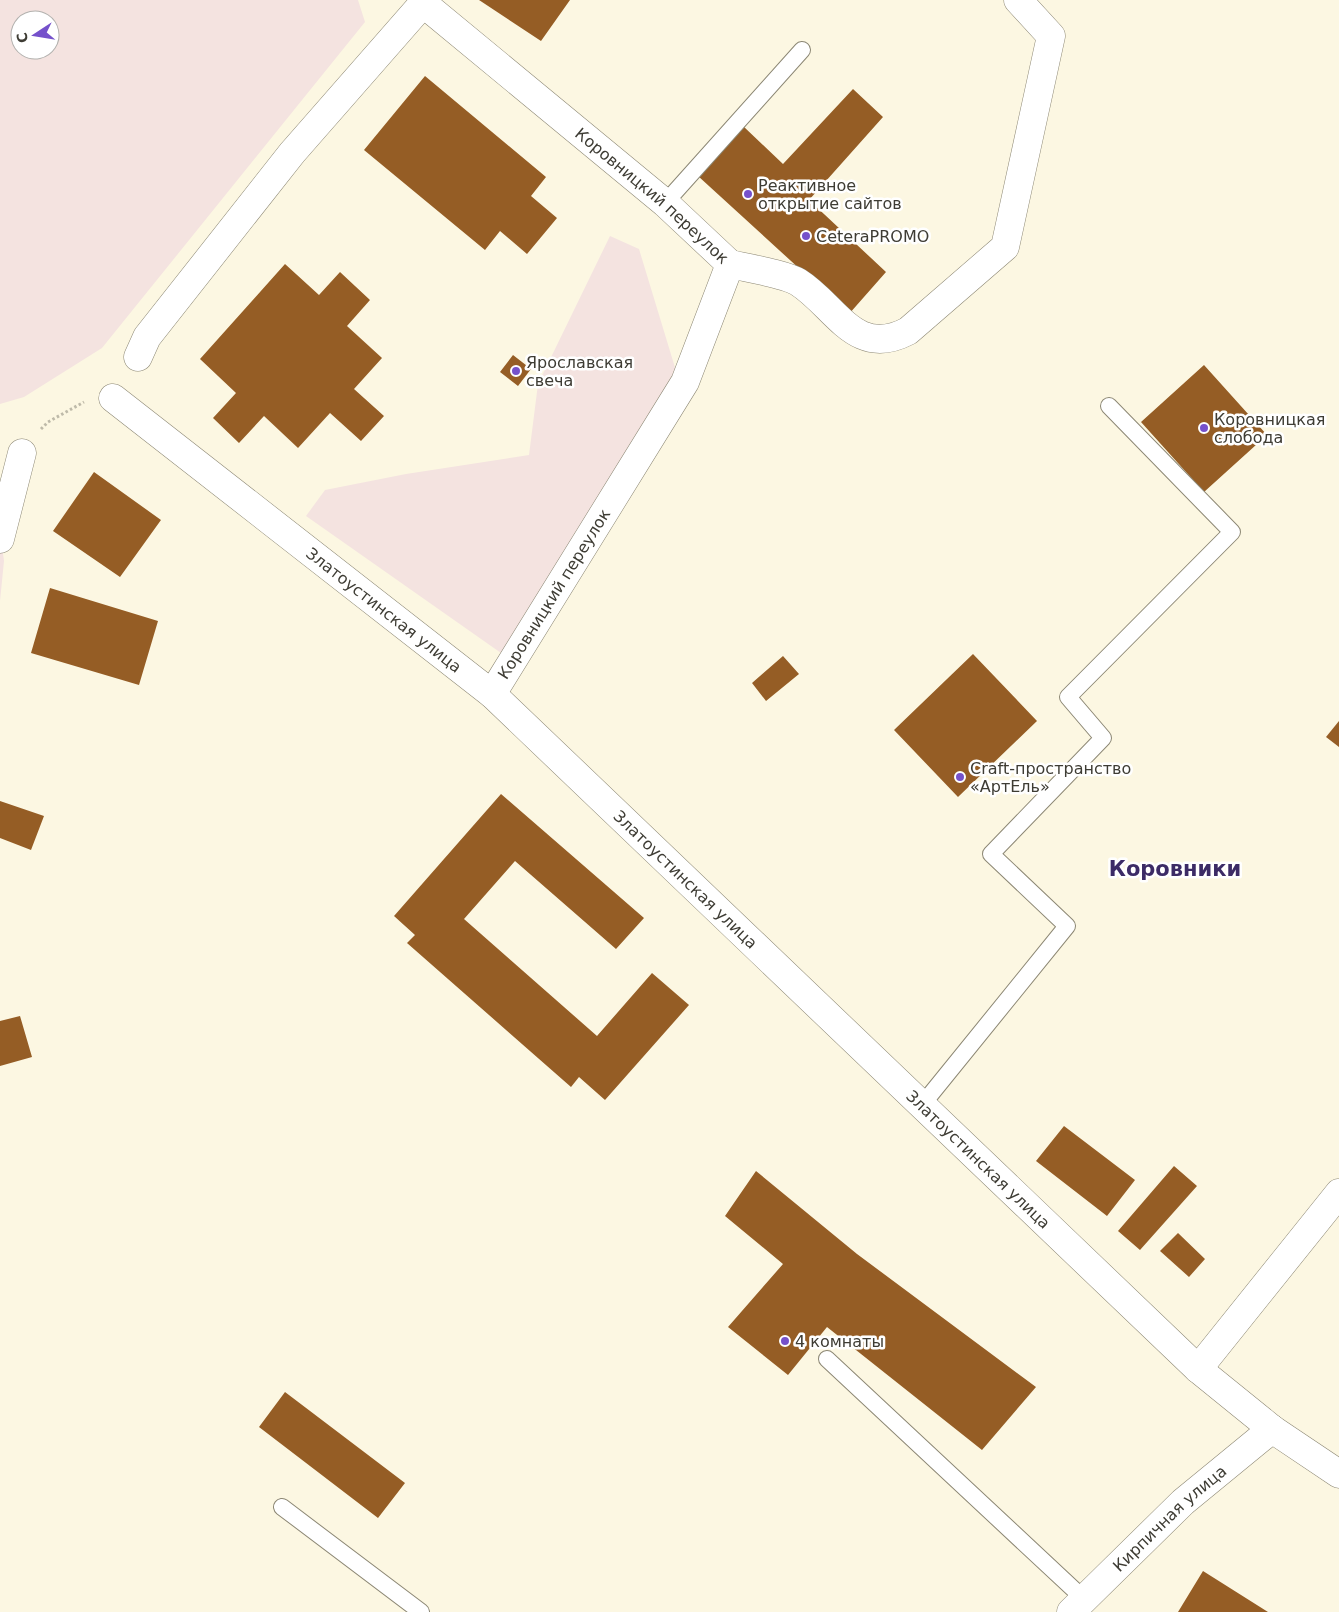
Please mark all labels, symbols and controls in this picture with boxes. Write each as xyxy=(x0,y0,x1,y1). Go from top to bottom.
north arrow xyxy=(10,10,60,60)
text: С xyxy=(13,31,31,44)
street label: Коровницкий переулок xyxy=(572,124,733,268)
place label: Реактивное открытие сайтов xyxy=(758,176,902,213)
marker: Реактивное открытие сайтов xyxy=(742,188,754,200)
place label: CeteraPROMO xyxy=(816,227,929,246)
marker: CeteraPROMO xyxy=(800,230,812,242)
place label: Ярославская свеча xyxy=(526,353,633,390)
marker: Ярославская свеча xyxy=(510,365,522,377)
place label: Коровницкая слобода xyxy=(1214,410,1325,447)
marker: Коровницкая слобода xyxy=(1198,422,1210,434)
street label: Коровницкий переулок xyxy=(494,505,615,683)
street label: Златоустинская улица xyxy=(303,543,466,676)
place label: Craft-пространство «АртЕль» xyxy=(970,759,1131,796)
marker: Craft-пространство «АртЕль» xyxy=(954,771,966,783)
street label: Златоустинская улица xyxy=(610,806,762,952)
district label: Коровники xyxy=(1109,857,1241,881)
street label: Златоустинская улица xyxy=(903,1086,1054,1232)
place label: 4 комнаты xyxy=(795,1332,884,1351)
marker: 4 комнаты xyxy=(779,1335,791,1347)
street label: Кирпичная улица xyxy=(1109,1461,1230,1575)

